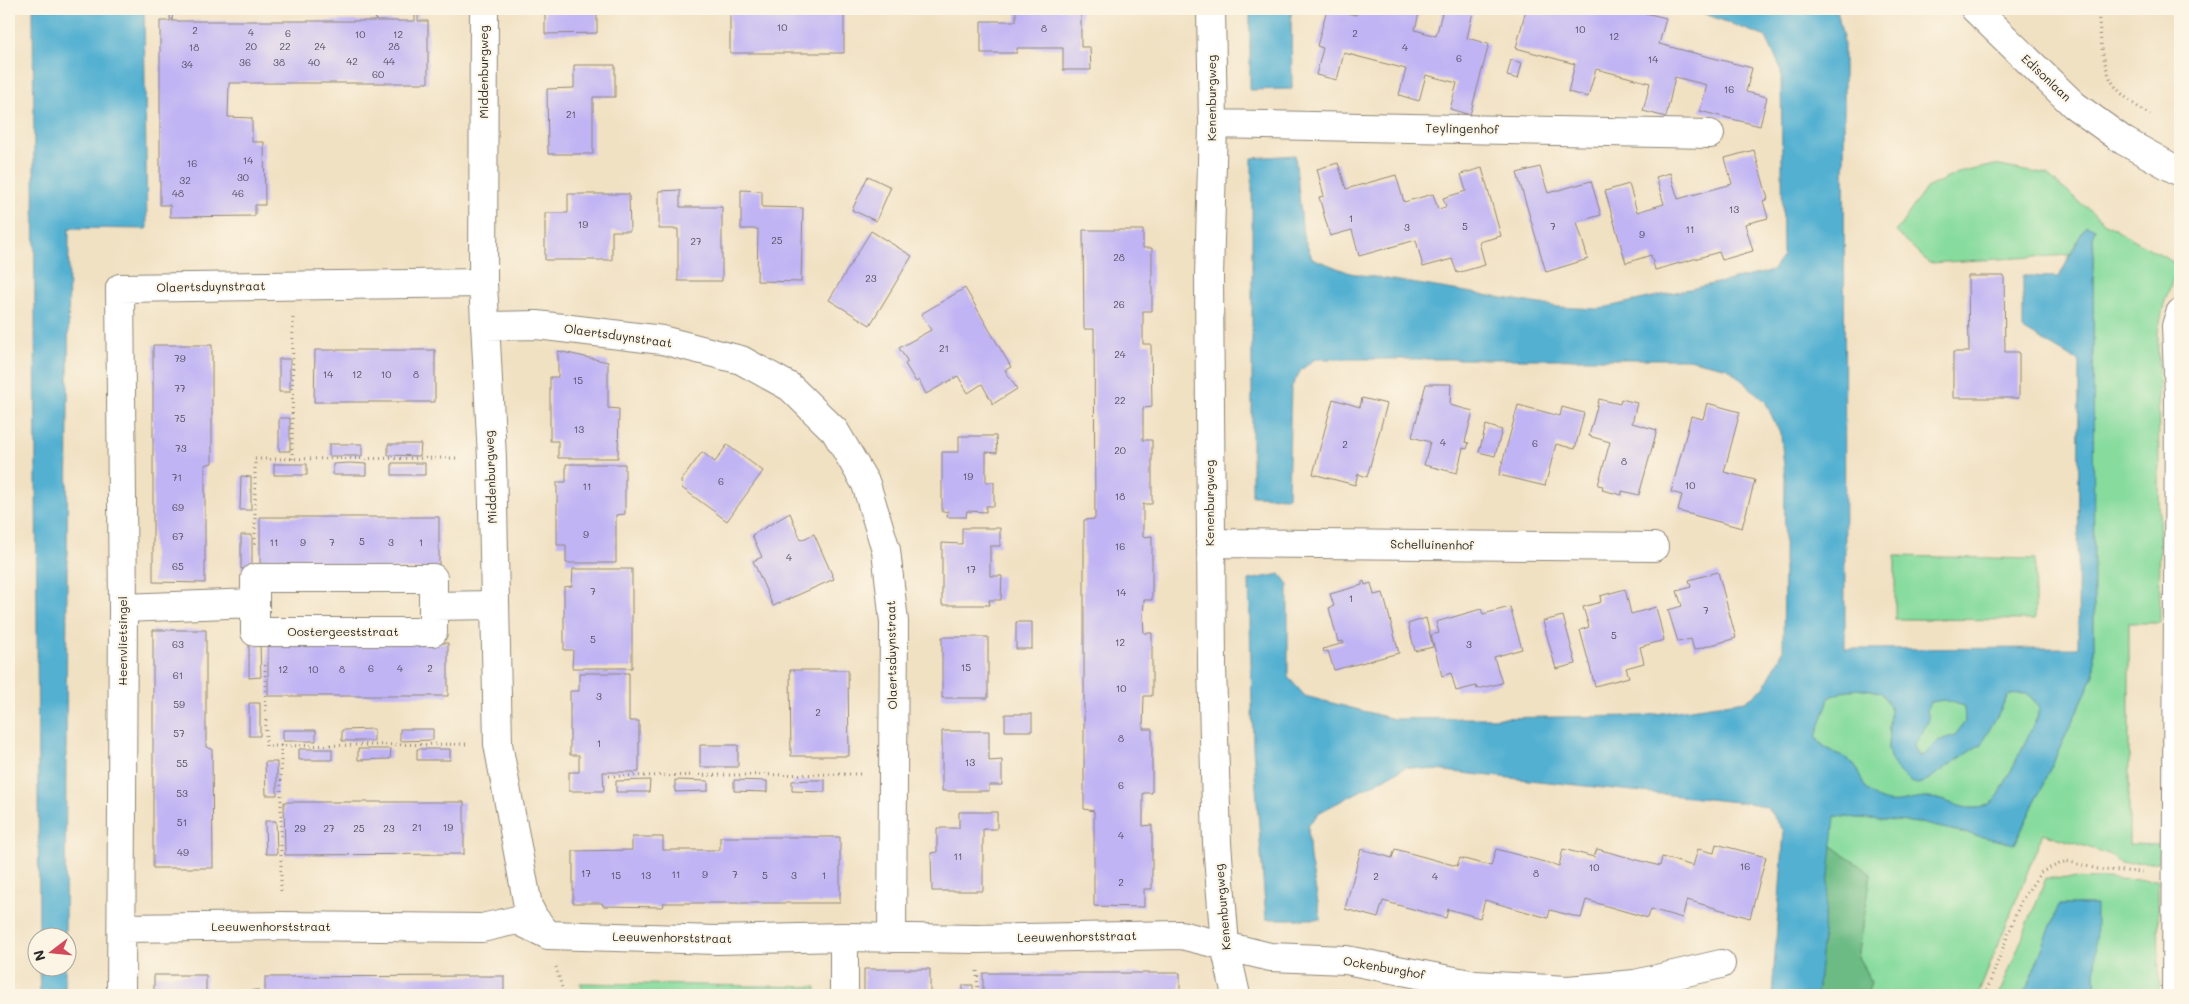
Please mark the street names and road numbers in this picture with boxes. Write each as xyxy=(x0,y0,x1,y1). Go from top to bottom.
street label: Middenburgweg xyxy=(475,25,491,119)
street label: Edisonlaan xyxy=(2018,50,2075,104)
street label: Kenenburgweg xyxy=(1203,55,1219,141)
street label: Teylingenhof xyxy=(1425,119,1499,137)
street label: Olaertsduynstraat xyxy=(156,277,266,295)
street label: Olaertsduynstraat xyxy=(563,320,673,351)
street label: Middenburgweg xyxy=(480,430,500,524)
street label: Kenenburgweg xyxy=(1201,460,1217,546)
street label: Schelluinenhof xyxy=(1390,535,1474,553)
street label: Heenvlietsingel xyxy=(114,596,130,686)
street label: Olaertsduynstraat xyxy=(882,600,900,710)
street label: Oostergeeststraat xyxy=(287,623,399,639)
street label: Kenenburgweg xyxy=(1210,863,1234,951)
street label: Leeuwenhorststraat xyxy=(211,918,331,934)
street label: Leeuwenhorststraat xyxy=(1017,927,1137,945)
street label: Leeuwenhorststraat xyxy=(612,928,732,946)
street label: Ockenburghof xyxy=(1342,952,1427,982)

